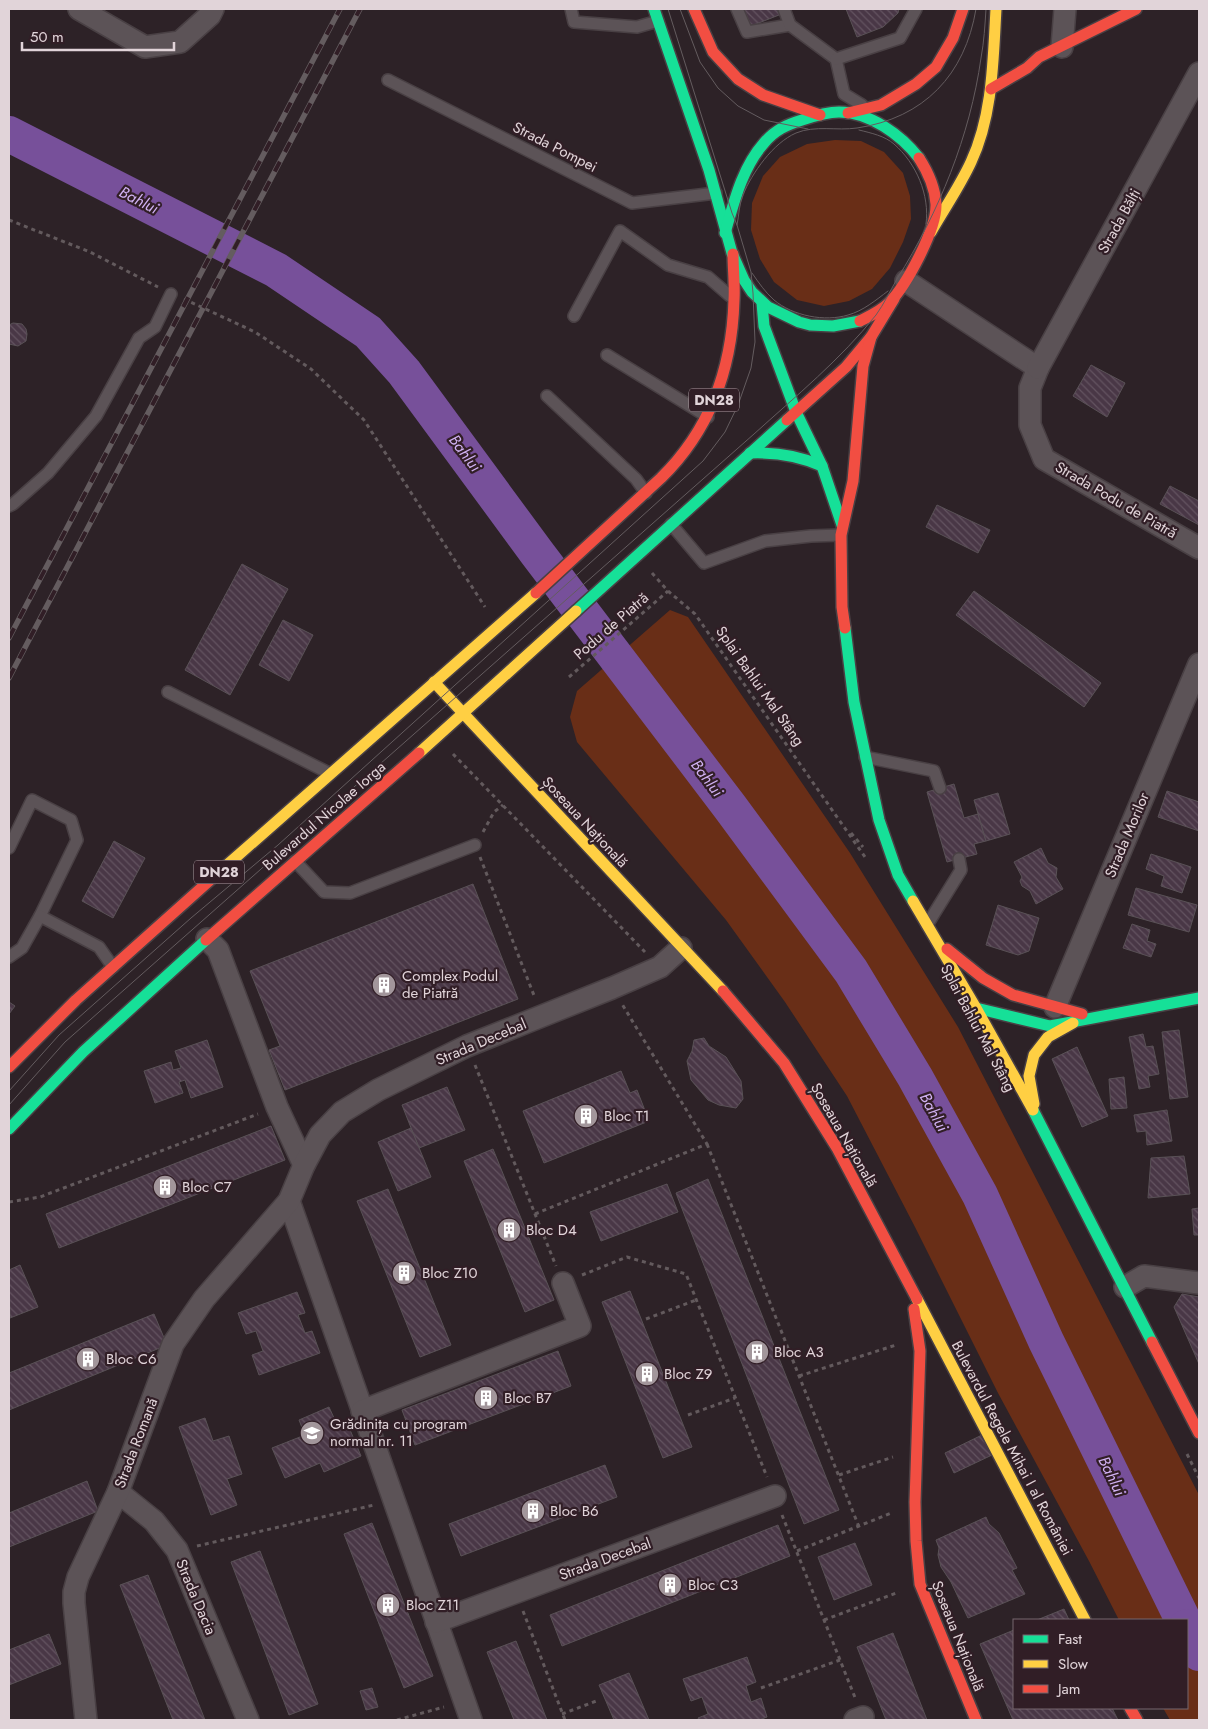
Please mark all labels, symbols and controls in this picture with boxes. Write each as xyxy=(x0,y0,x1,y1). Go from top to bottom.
scale bar xyxy=(22,20,175,52)
text: 50 m xyxy=(30,26,64,48)
street label: Strada Pompei xyxy=(509,116,601,178)
water label: Bahlui xyxy=(115,180,164,220)
street label: Strada Bălți xyxy=(1092,185,1146,257)
road number: DN28 xyxy=(689,388,739,412)
water label: Bahlui xyxy=(443,430,487,477)
street label: Strada Podu de Piatră xyxy=(1051,456,1181,544)
street label: Podu de Piatră xyxy=(569,587,653,665)
street label: Splai Bahlui Mal Stâng xyxy=(710,622,810,750)
water label: Bahlui xyxy=(685,755,729,802)
street label: Bulevardul Nicolae Iorga xyxy=(258,756,390,876)
street label: Șoseaua Națională xyxy=(537,772,633,872)
street label: Strada Morilor xyxy=(1099,788,1155,881)
road number: DN28 xyxy=(194,860,244,884)
street label: Splai Bahlui Mal Stâng xyxy=(935,960,1021,1096)
place label: Complex Podul de Piatră xyxy=(402,965,498,1004)
building icon: Complex Podul de Piatră xyxy=(371,972,397,998)
street label: Strada Decebal xyxy=(432,1013,530,1071)
street label: Șoseaua Națională xyxy=(805,1079,883,1191)
water label: Bahlui xyxy=(914,1088,955,1137)
building icon: Bloc T1 xyxy=(573,1103,599,1129)
place label: Bloc T1 xyxy=(604,1105,649,1127)
building icon: Bloc C7 xyxy=(152,1174,178,1200)
place label: Bloc C7 xyxy=(182,1176,232,1198)
building icon: Bloc D4 xyxy=(496,1217,522,1243)
place label: Bloc D4 xyxy=(526,1219,577,1241)
building icon: Bloc Z10 xyxy=(391,1260,417,1286)
place label: Bloc Z10 xyxy=(422,1262,478,1284)
street label: Bulevardul Regele Mihai I al României xyxy=(946,1337,1078,1559)
building icon: Bloc A3 xyxy=(744,1339,770,1365)
place label: Bloc A3 xyxy=(774,1341,824,1363)
building icon: Bloc C6 xyxy=(75,1346,101,1372)
place label: Bloc C6 xyxy=(106,1348,157,1370)
building icon: Bloc Z9 xyxy=(634,1361,660,1387)
place label: Bloc Z9 xyxy=(664,1363,713,1385)
building icon: Bloc B7 xyxy=(473,1385,499,1411)
place label: Bloc B7 xyxy=(504,1387,552,1409)
street label: Strada Romană xyxy=(109,1395,163,1491)
place label: Grădinița cu program normal nr. 11 xyxy=(330,1413,467,1452)
school or university icon: Grădinița cu program normal nr. 11 xyxy=(299,1420,325,1446)
water label: Bahlui xyxy=(1093,1452,1132,1501)
building icon: Bloc B6 xyxy=(520,1498,546,1524)
place label: Bloc B6 xyxy=(550,1500,599,1522)
street label: Strada Decebal xyxy=(556,1532,654,1586)
street label: Strada Dacia xyxy=(170,1556,222,1638)
building icon: Bloc C3 xyxy=(657,1572,683,1598)
place label: Bloc C3 xyxy=(688,1574,738,1596)
street label: Șoseaua Națională xyxy=(926,1577,990,1695)
building icon: Bloc Z11 xyxy=(375,1592,401,1618)
place label: Bloc Z11 xyxy=(406,1594,459,1616)
legend xyxy=(1013,1619,1188,1709)
text: Fast xyxy=(1058,1628,1082,1650)
text: Slow xyxy=(1058,1653,1089,1675)
text: Jam xyxy=(1056,1678,1081,1700)

